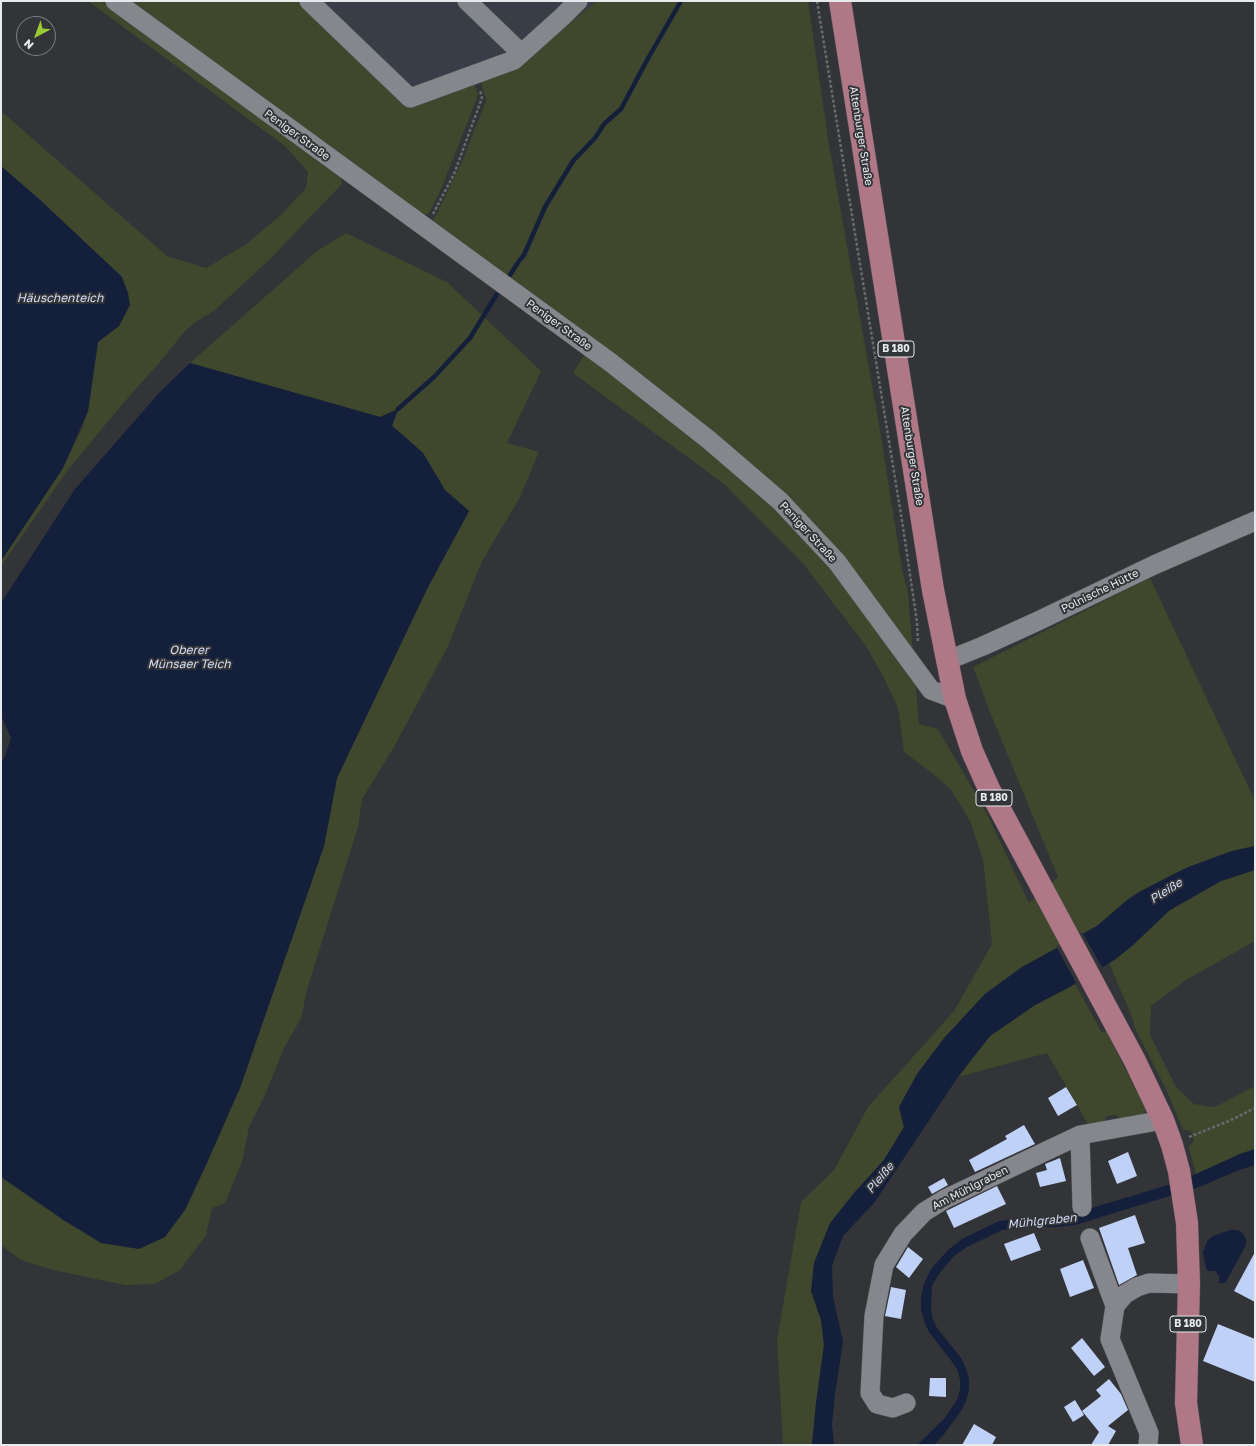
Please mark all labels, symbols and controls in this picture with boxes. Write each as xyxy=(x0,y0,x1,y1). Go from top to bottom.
north arrow xyxy=(16,16,56,56)
text: N xyxy=(21,37,36,52)
street label: Altenburger Straße xyxy=(847,86,875,186)
street label: Peniger Straße xyxy=(262,107,332,163)
water label: Häuschenteich xyxy=(17,291,103,305)
street label: Peniger Straße xyxy=(524,297,594,353)
road number: B 180 xyxy=(878,341,914,357)
street label: Altenburger Straße xyxy=(898,406,926,506)
street label: Peniger Straße xyxy=(777,499,839,565)
street label: Polnische Hütte xyxy=(1059,566,1141,616)
water label: Oberer Münsaer Teich xyxy=(147,643,231,671)
road number: B 180 xyxy=(976,790,1012,806)
water label: Pleiße xyxy=(1147,875,1185,907)
water label: Pleiße xyxy=(863,1160,897,1196)
street label: Am Mühlgraben xyxy=(930,1163,1010,1213)
water label: Mühlgraben xyxy=(1007,1210,1077,1232)
road number: B 180 xyxy=(1170,1316,1206,1332)

